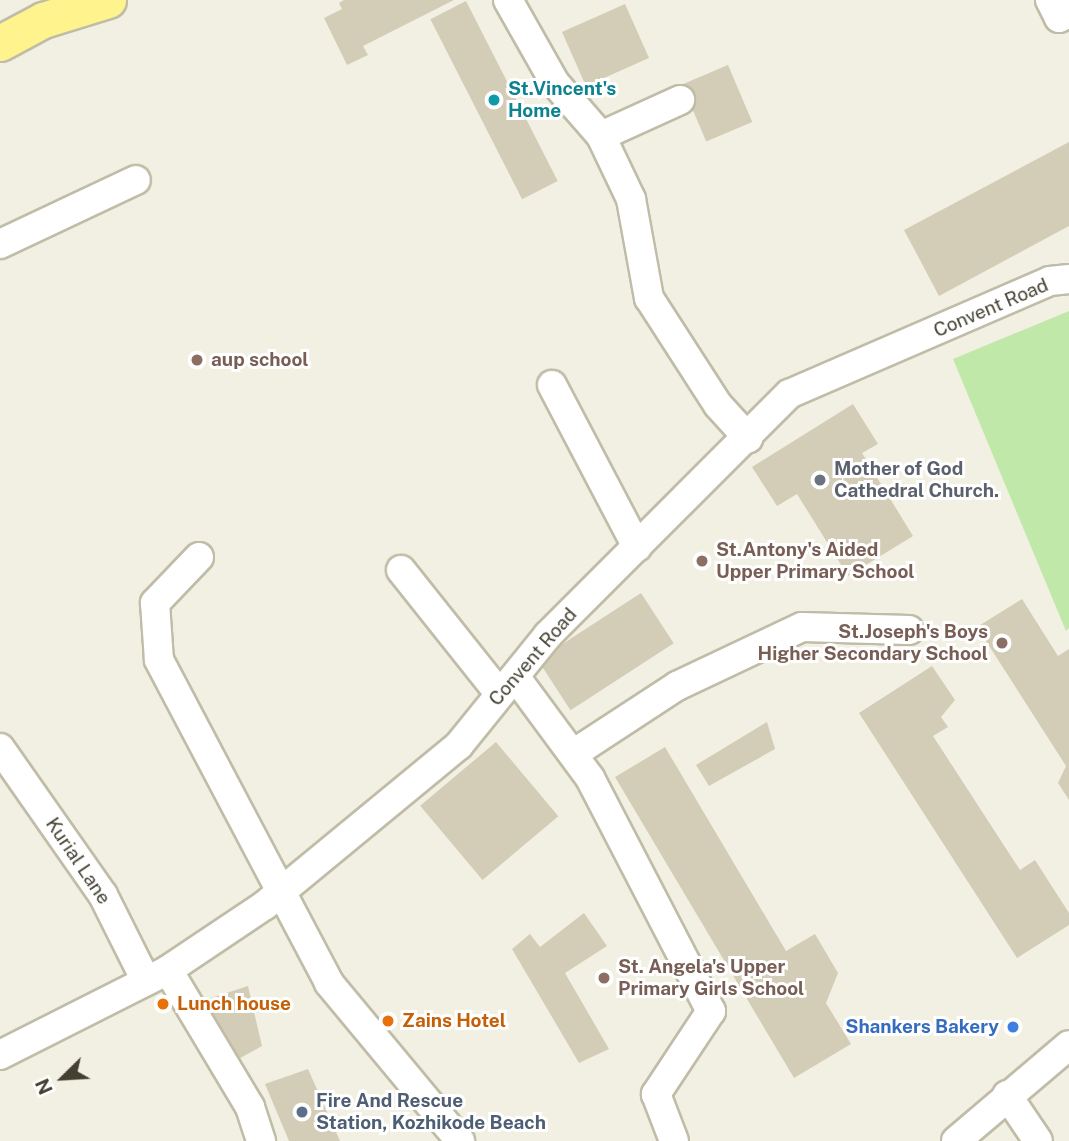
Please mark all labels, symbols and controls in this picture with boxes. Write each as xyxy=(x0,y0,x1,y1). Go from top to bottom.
place label: St.Vincent's Home xyxy=(508,78,616,122)
marker: St.Vincent's Home xyxy=(486,92,502,108)
street label: Convent Road xyxy=(930,274,1052,342)
place label: aup school xyxy=(211,349,309,371)
marker: aup school xyxy=(189,352,205,368)
place label: Mother of God Cathedral Church. xyxy=(834,458,999,502)
marker: Mother of God Cathedral Church. xyxy=(812,472,828,488)
place label: St.Antony's Aided Upper Primary School xyxy=(716,539,915,583)
marker: St.Antony's Aided Upper Primary School xyxy=(694,553,710,569)
street label: Convent Road xyxy=(484,603,582,711)
place label: St.Joseph's Boys Higher Secondary School xyxy=(757,621,988,665)
marker: St.Joseph's Boys Higher Secondary School xyxy=(994,635,1010,651)
street label: Kurial Lane xyxy=(41,813,115,909)
place label: St. Angela's Upper Primary Girls School xyxy=(618,956,805,1000)
marker: St. Angela's Upper Primary Girls School xyxy=(596,970,612,986)
place label: Lunch house xyxy=(177,993,291,1015)
marker: Lunch house xyxy=(155,996,171,1012)
place label: Zains Hotel xyxy=(402,1010,506,1032)
marker: Zains Hotel xyxy=(380,1013,396,1029)
place label: Shankers Bakery xyxy=(845,1016,999,1038)
marker: Shankers Bakery xyxy=(1005,1019,1021,1035)
north arrow xyxy=(28,1043,98,1113)
text: N xyxy=(31,1075,57,1098)
place label: Fire And Rescue Station, Kozhikode Beach xyxy=(316,1090,546,1134)
marker: Fire And Rescue Station, Kozhikode Beach xyxy=(294,1104,310,1120)

